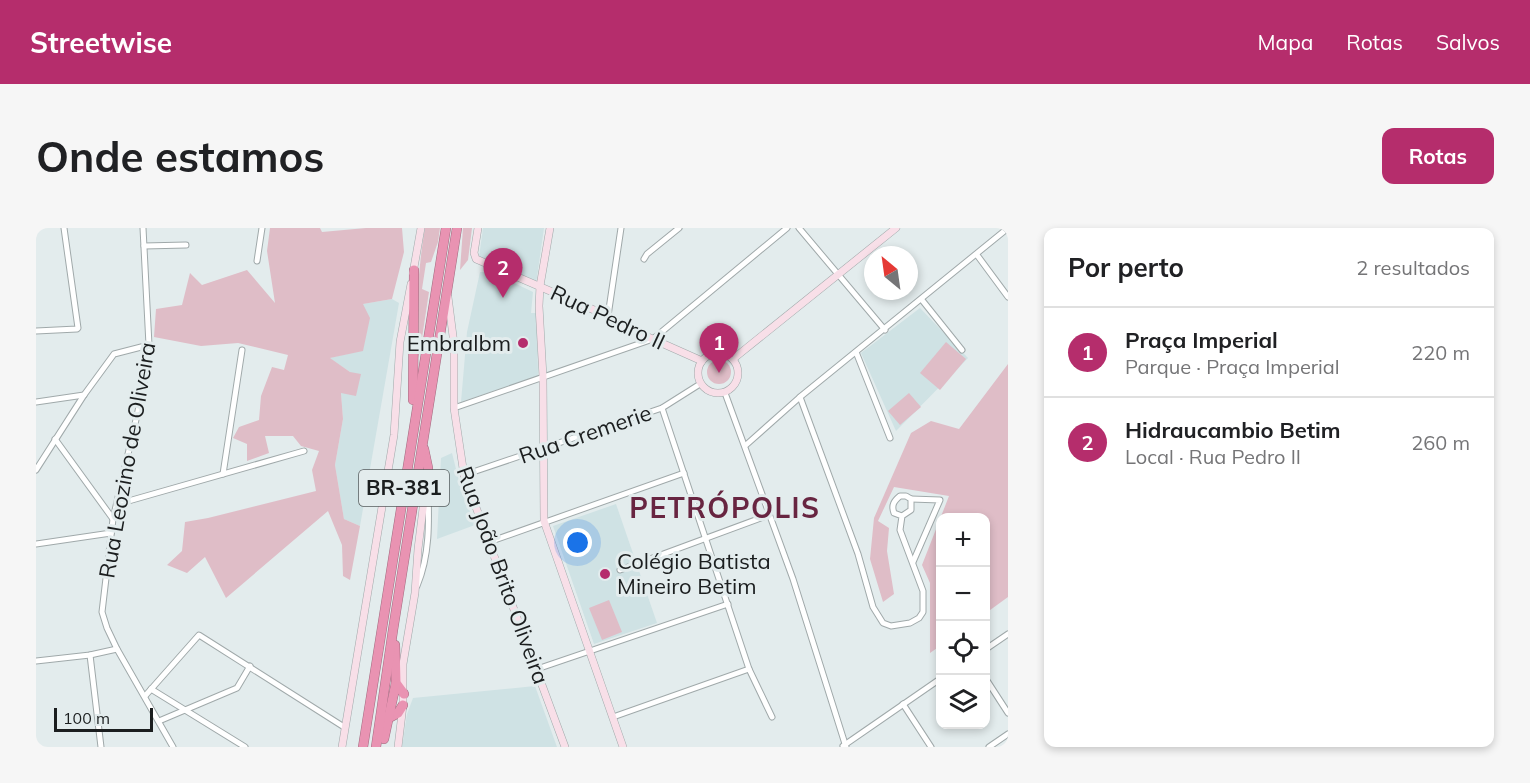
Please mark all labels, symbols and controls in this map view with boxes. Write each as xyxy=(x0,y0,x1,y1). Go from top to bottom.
text: Streetwise xyxy=(30,25,172,60)
text: Mapa xyxy=(1258,29,1313,55)
text: Rotas xyxy=(1346,29,1403,55)
text: Salvos xyxy=(1436,29,1500,55)
button: Rotas xyxy=(1382,128,1494,184)
text: Onde estamos xyxy=(36,130,324,183)
north arrow xyxy=(864,246,918,300)
pin: 2 xyxy=(484,248,522,298)
text: Por perto xyxy=(1068,251,1184,284)
text: 2 resultados xyxy=(1356,255,1470,280)
street label: Rua Pedro II xyxy=(546,278,670,356)
pin: 1 xyxy=(700,324,738,373)
text: Praça Imperial xyxy=(1125,326,1278,354)
place label: Embralbm xyxy=(407,329,511,357)
marker: Embralbm xyxy=(516,336,530,350)
street label: Rua Leozino de Oliveira xyxy=(92,340,162,580)
text: 1 xyxy=(1082,340,1094,365)
text: 220 m xyxy=(1411,340,1470,365)
text: Parque · Praça Imperial xyxy=(1125,354,1340,379)
street label: Rua Cremerie xyxy=(515,398,655,470)
text: Hidraucambio Betim xyxy=(1125,416,1341,444)
text: 2 xyxy=(1082,430,1094,455)
text: 260 m xyxy=(1411,430,1470,455)
text: Local · Rua Pedro II xyxy=(1125,444,1301,469)
street label: Rua João Brito Oliveira xyxy=(451,462,555,688)
road number: BR-381 xyxy=(359,470,449,506)
district label: PETRÓPOLIS xyxy=(629,490,821,525)
map controls xyxy=(936,513,990,729)
button: + xyxy=(936,513,990,567)
your location xyxy=(563,528,592,557)
place label: Colégio Batista Mineiro Betim xyxy=(617,547,771,600)
marker: Colégio Batista Mineiro Betim xyxy=(598,567,612,581)
button: − xyxy=(936,567,990,621)
button: locate xyxy=(936,621,990,675)
button: layers xyxy=(936,675,990,729)
scale bar xyxy=(54,705,153,732)
text: 100 m xyxy=(63,708,110,728)

